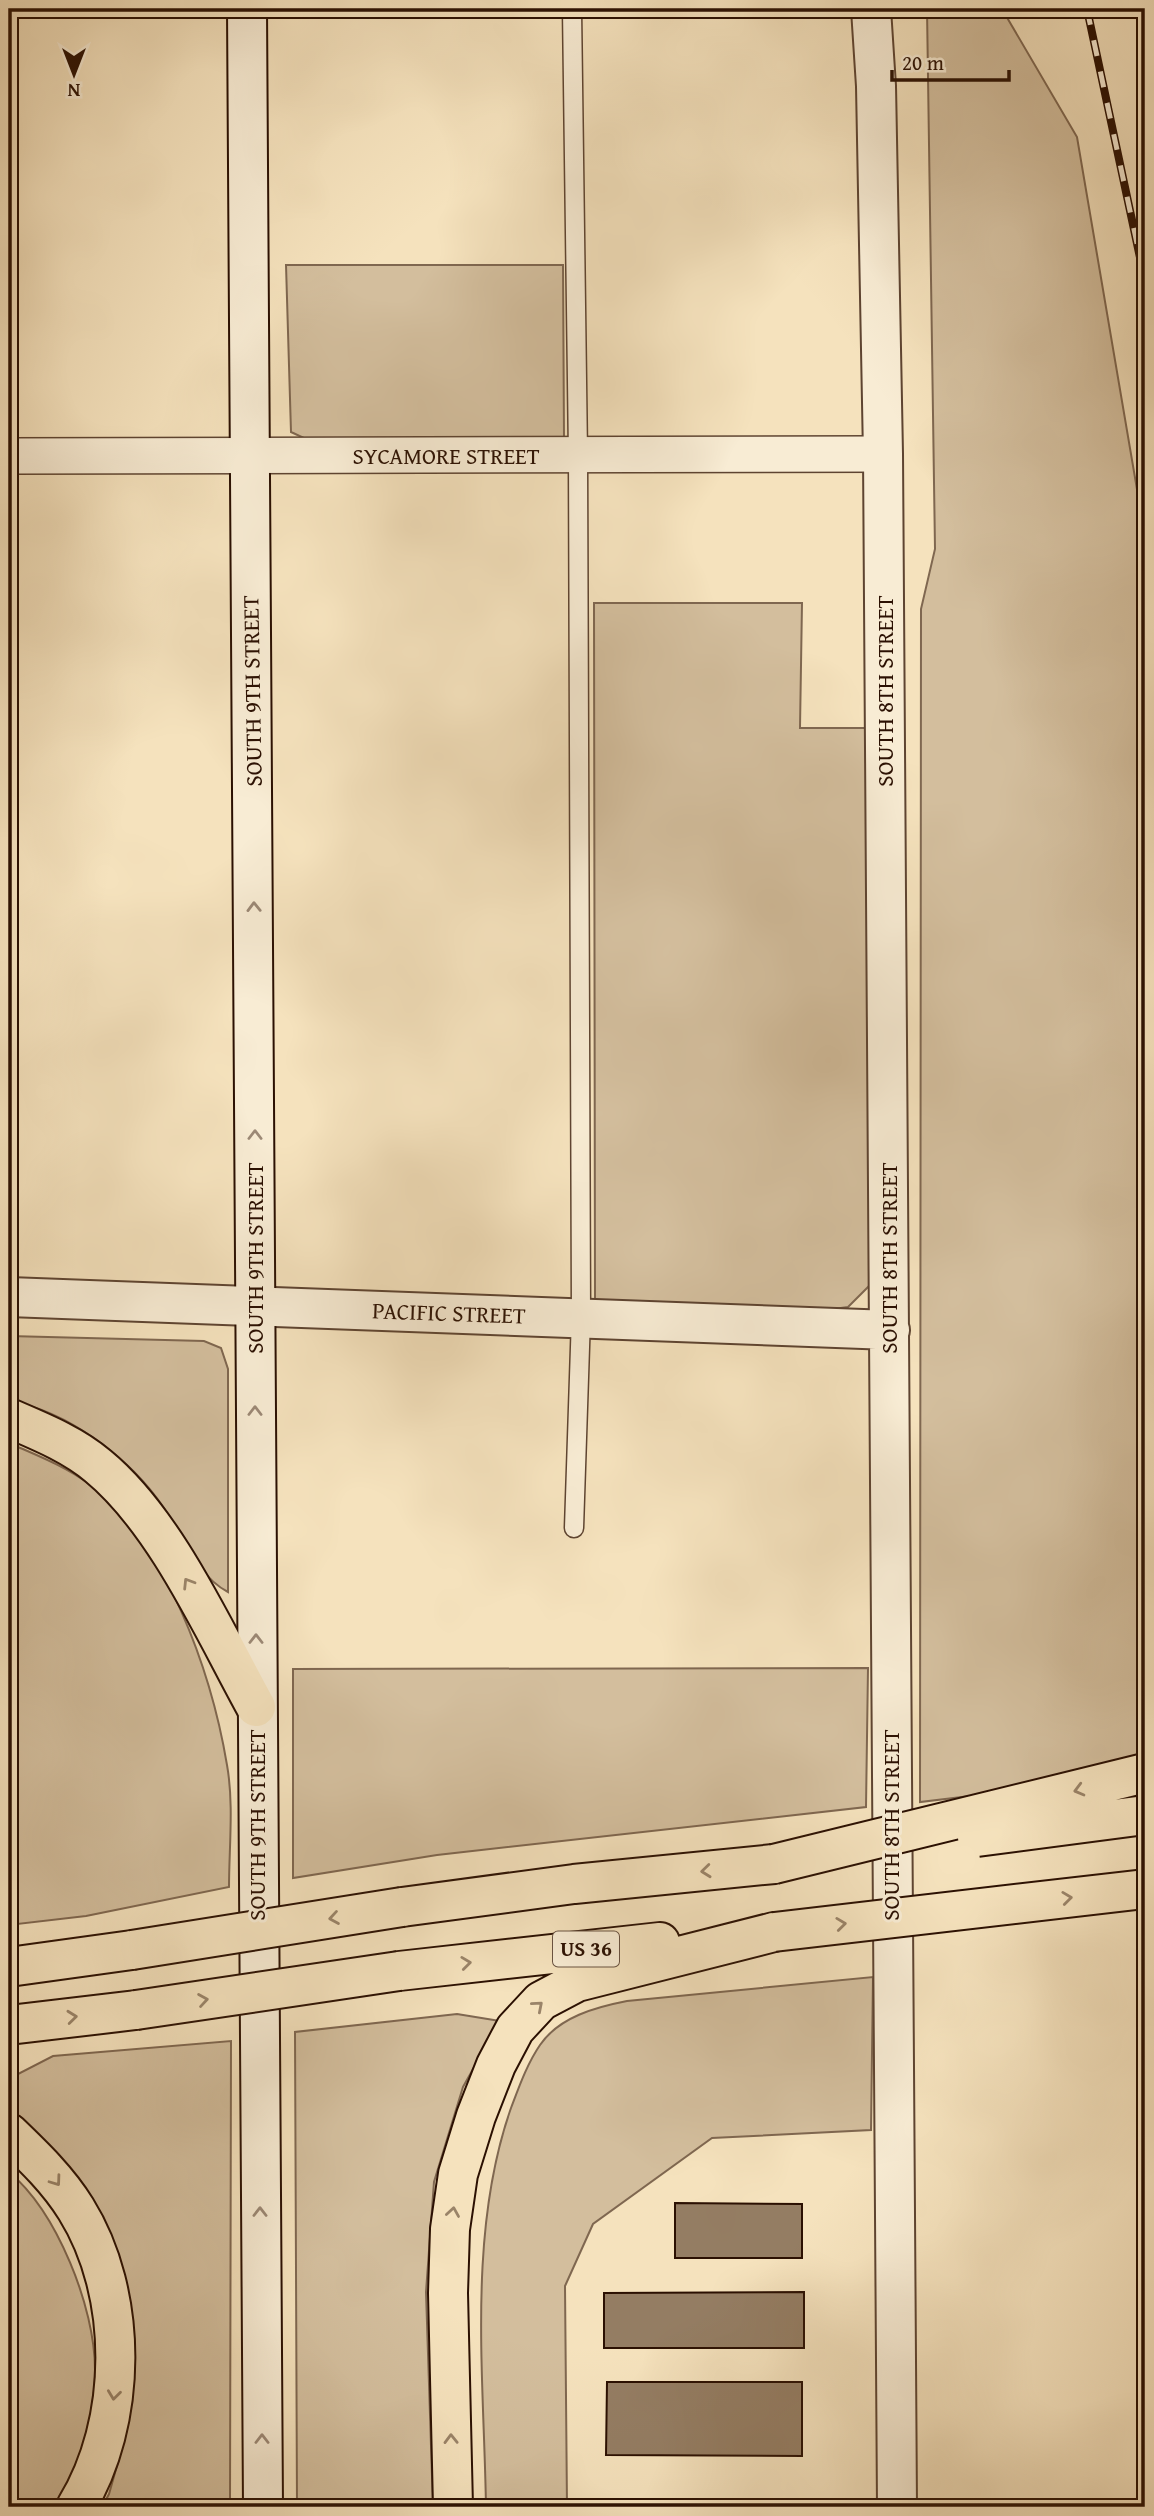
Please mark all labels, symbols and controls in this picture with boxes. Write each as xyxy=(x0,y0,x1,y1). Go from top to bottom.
north arrow xyxy=(38,38,108,108)
scale bar xyxy=(892,38,1009,82)
text: 20 m xyxy=(902,47,944,78)
text: N xyxy=(67,77,80,105)
street label: SYCAMORE STREET xyxy=(352,439,540,472)
street label: SOUTH 9TH STREET xyxy=(233,595,270,787)
street label: SOUTH 8TH STREET xyxy=(868,595,901,787)
one-way arrow xyxy=(246,902,262,912)
one-way arrow xyxy=(247,1129,263,1140)
street label: SOUTH 9TH STREET xyxy=(238,1162,271,1354)
street label: SOUTH 8TH STREET xyxy=(872,1162,905,1354)
street label: PACIFIC STREET xyxy=(372,1293,526,1332)
one-way arrow xyxy=(247,1406,263,1416)
one-way arrow xyxy=(183,1578,196,1591)
one-way arrow xyxy=(248,1633,264,1644)
street label: SOUTH 9TH STREET xyxy=(240,1729,273,1921)
street label: SOUTH 8TH STREET xyxy=(874,1729,907,1921)
one-way arrow xyxy=(1073,1782,1085,1796)
one-way arrow xyxy=(700,1863,712,1878)
one-way arrow xyxy=(1062,1890,1073,1905)
one-way arrow xyxy=(328,1910,340,1925)
one-way arrow xyxy=(836,1916,847,1931)
road number: US 36 xyxy=(553,1932,619,1966)
one-way arrow xyxy=(460,1955,472,1970)
one-way arrow xyxy=(197,1993,209,2008)
one-way arrow xyxy=(530,2002,543,2014)
one-way arrow xyxy=(66,2010,78,2025)
one-way arrow xyxy=(48,2174,60,2186)
one-way arrow xyxy=(252,2206,268,2216)
one-way arrow xyxy=(445,2206,460,2218)
one-way arrow xyxy=(106,2390,121,2401)
one-way arrow xyxy=(254,2433,270,2444)
one-way arrow xyxy=(443,2433,459,2444)

